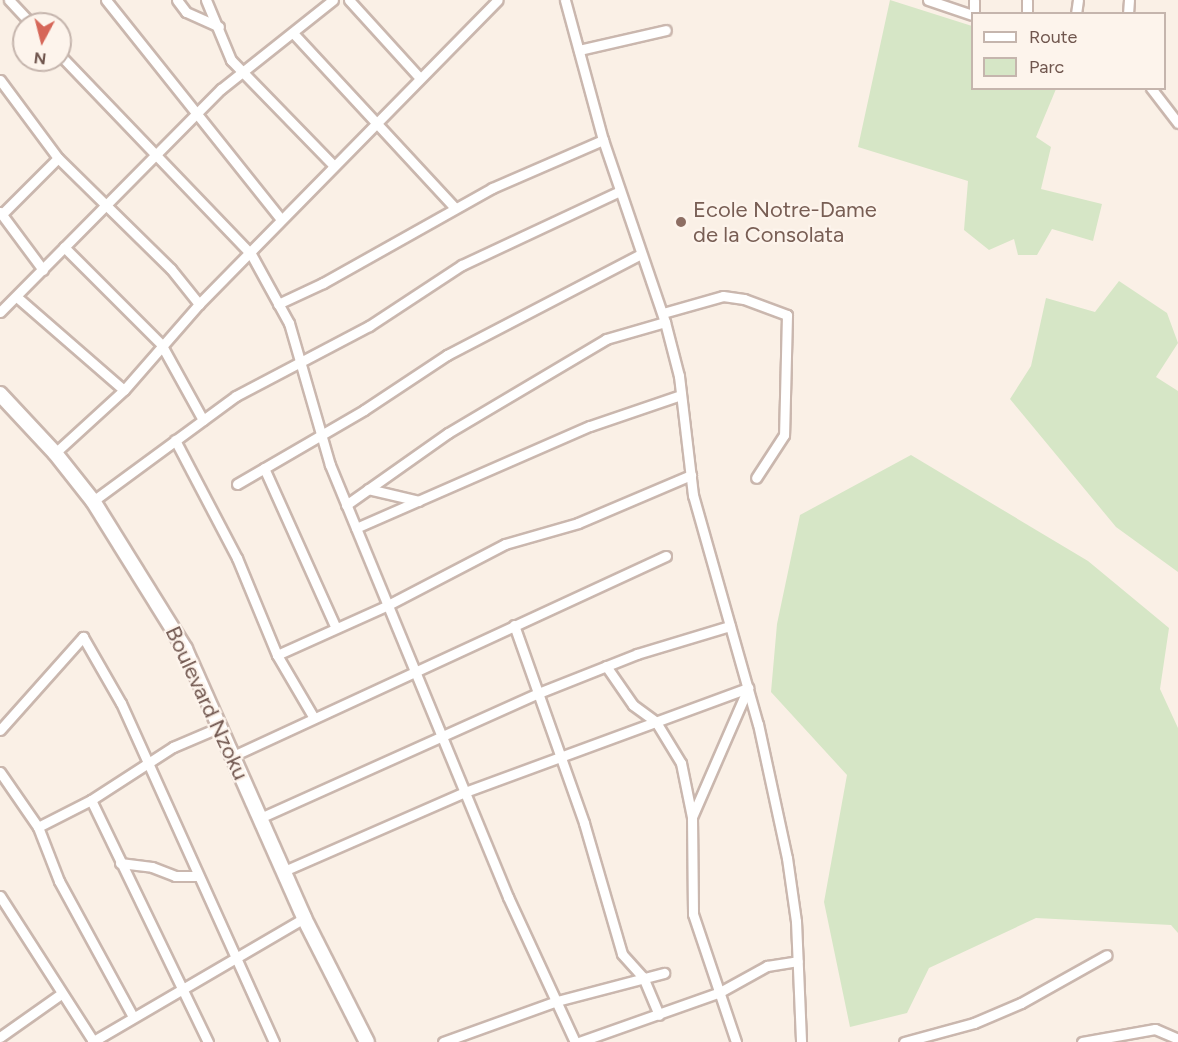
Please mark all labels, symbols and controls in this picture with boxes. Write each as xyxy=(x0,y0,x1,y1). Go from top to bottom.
north arrow xyxy=(12,12,72,72)
legend xyxy=(971,12,1166,90)
text: Route xyxy=(1029,26,1077,48)
text: N xyxy=(33,48,47,69)
text: Parc xyxy=(1029,56,1064,78)
place label: Ecole Notre-Dame de la Consolata xyxy=(693,196,877,248)
marker: Ecole Notre-Dame de la Consolata xyxy=(674,215,688,229)
street label: Boulevard Nzoku xyxy=(160,622,254,784)

